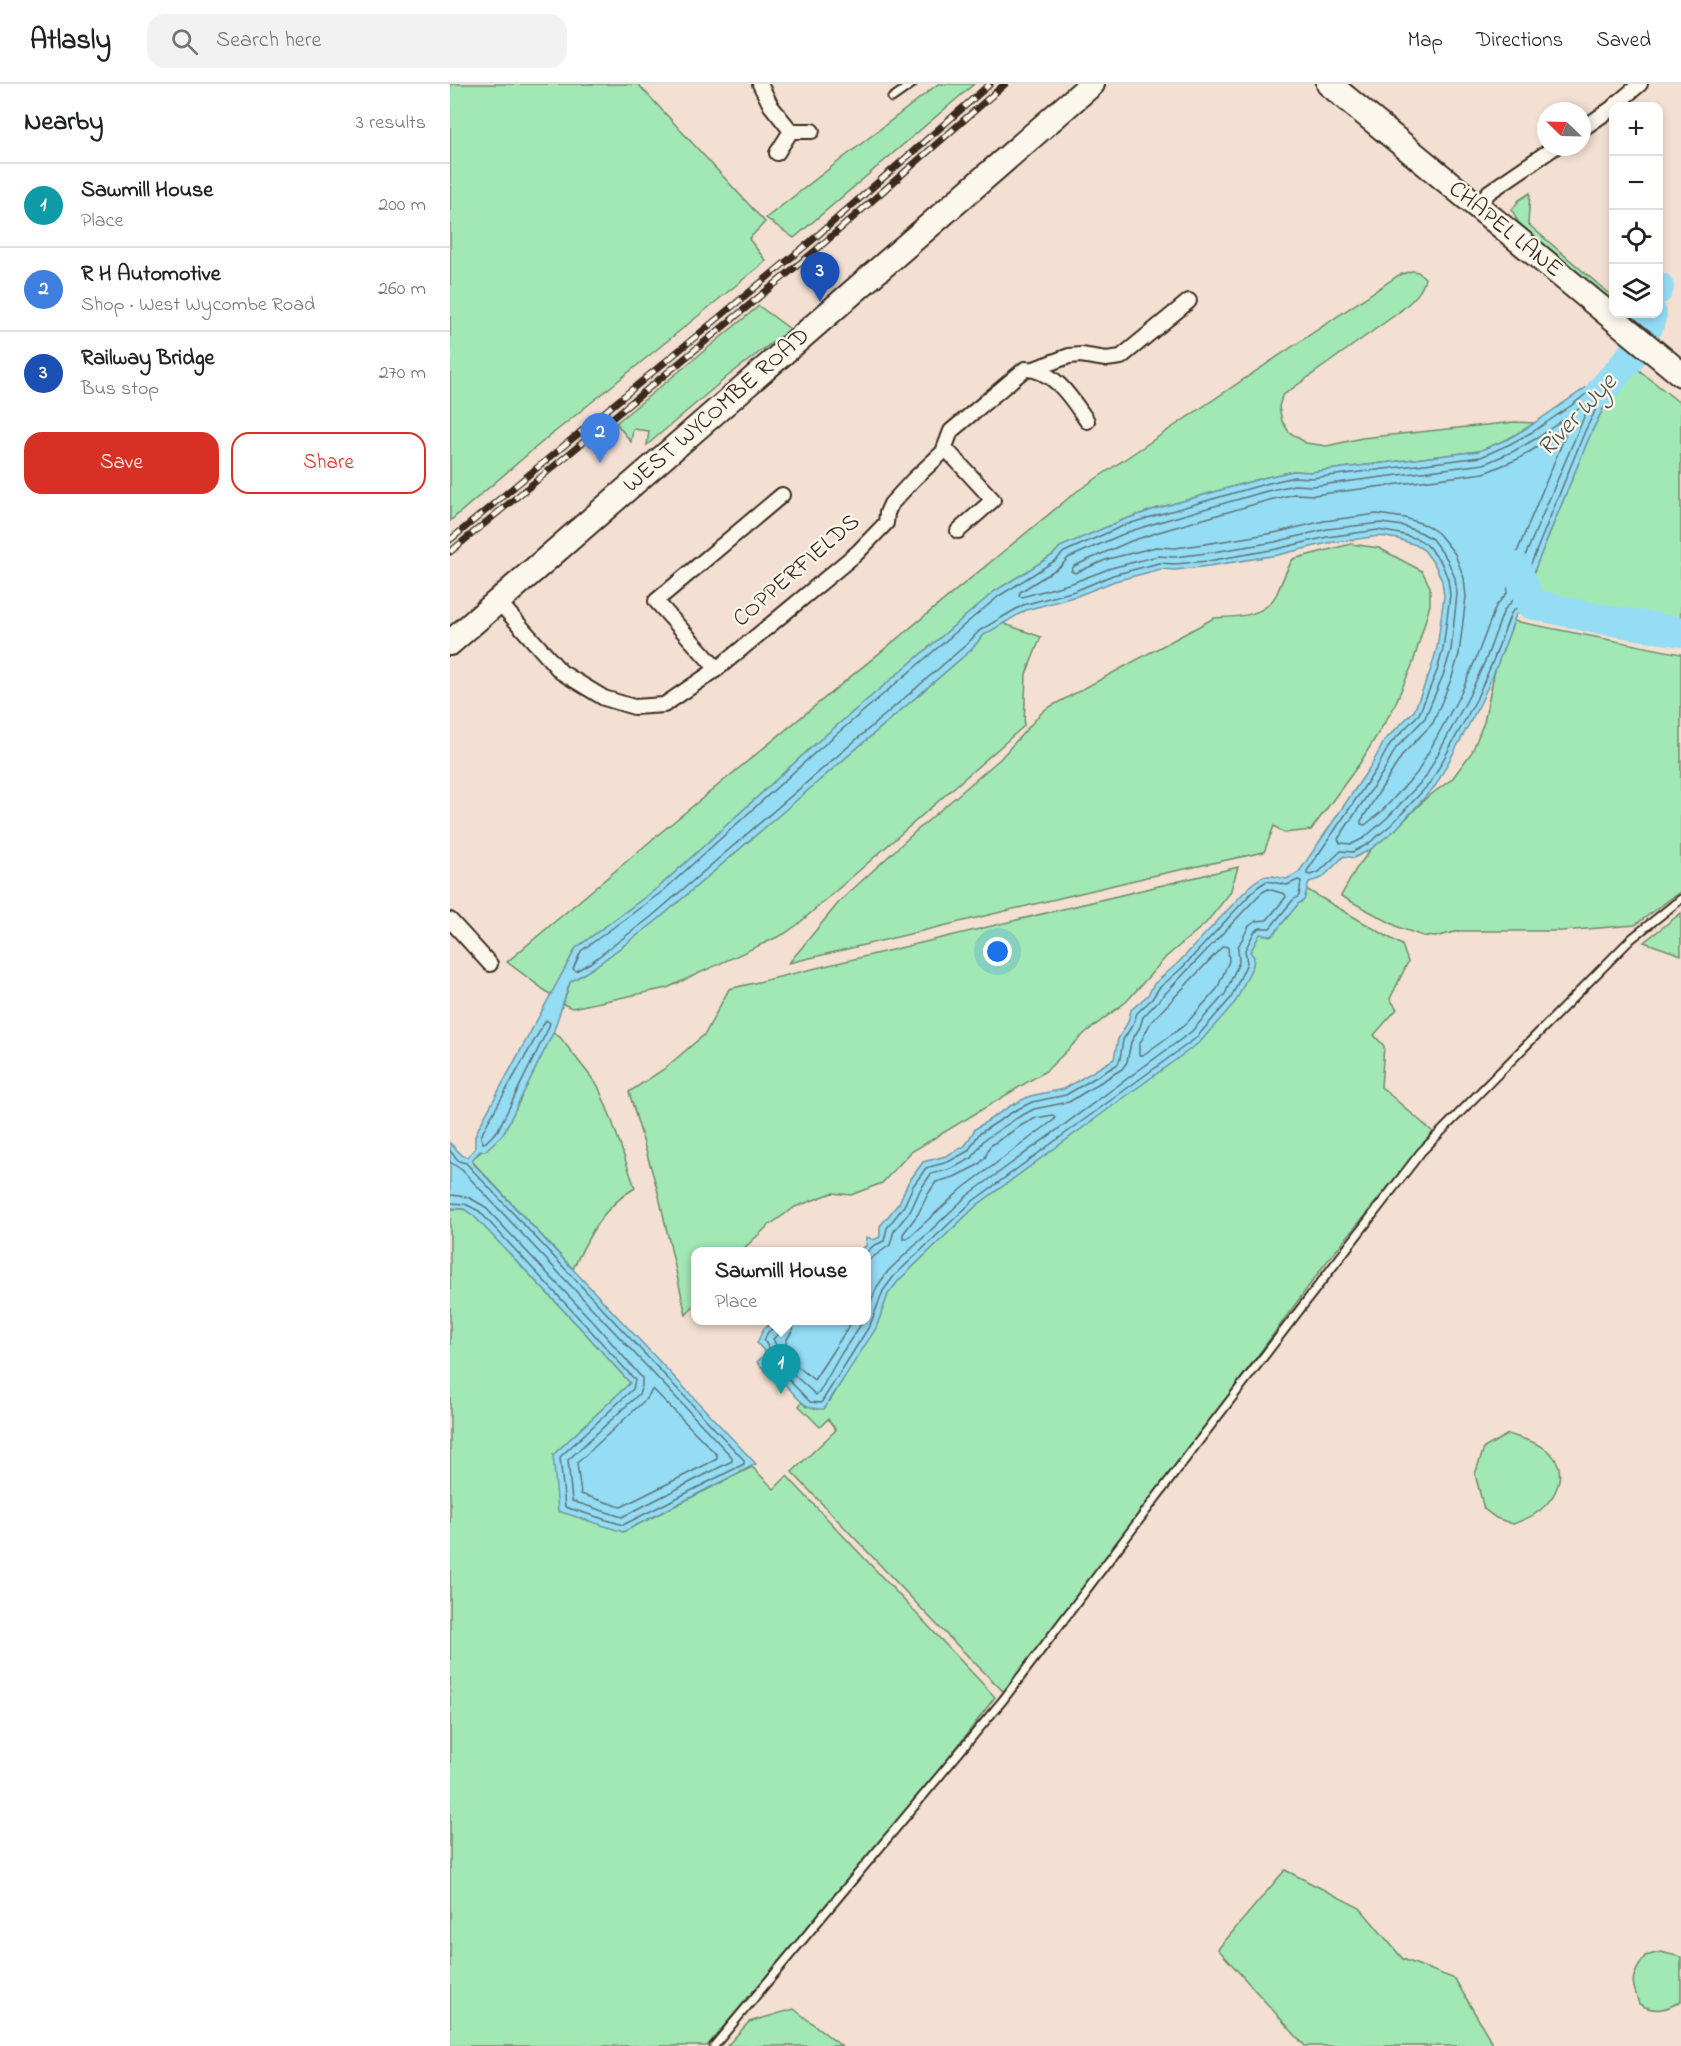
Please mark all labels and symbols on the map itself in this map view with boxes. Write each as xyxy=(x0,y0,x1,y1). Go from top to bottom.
north arrow xyxy=(1537,102,1591,156)
street label: CHAPEL LANE xyxy=(1440,173,1570,287)
pin: 3 xyxy=(800,252,839,302)
street label: WEST WYCOMBE ROAD xyxy=(616,320,818,502)
water label: River Wye xyxy=(1529,365,1628,466)
pin: 2 xyxy=(580,414,620,463)
street label: COPPERFIELDS xyxy=(726,506,868,636)
your location xyxy=(983,937,1012,966)
pin: 1 xyxy=(762,1344,800,1394)

